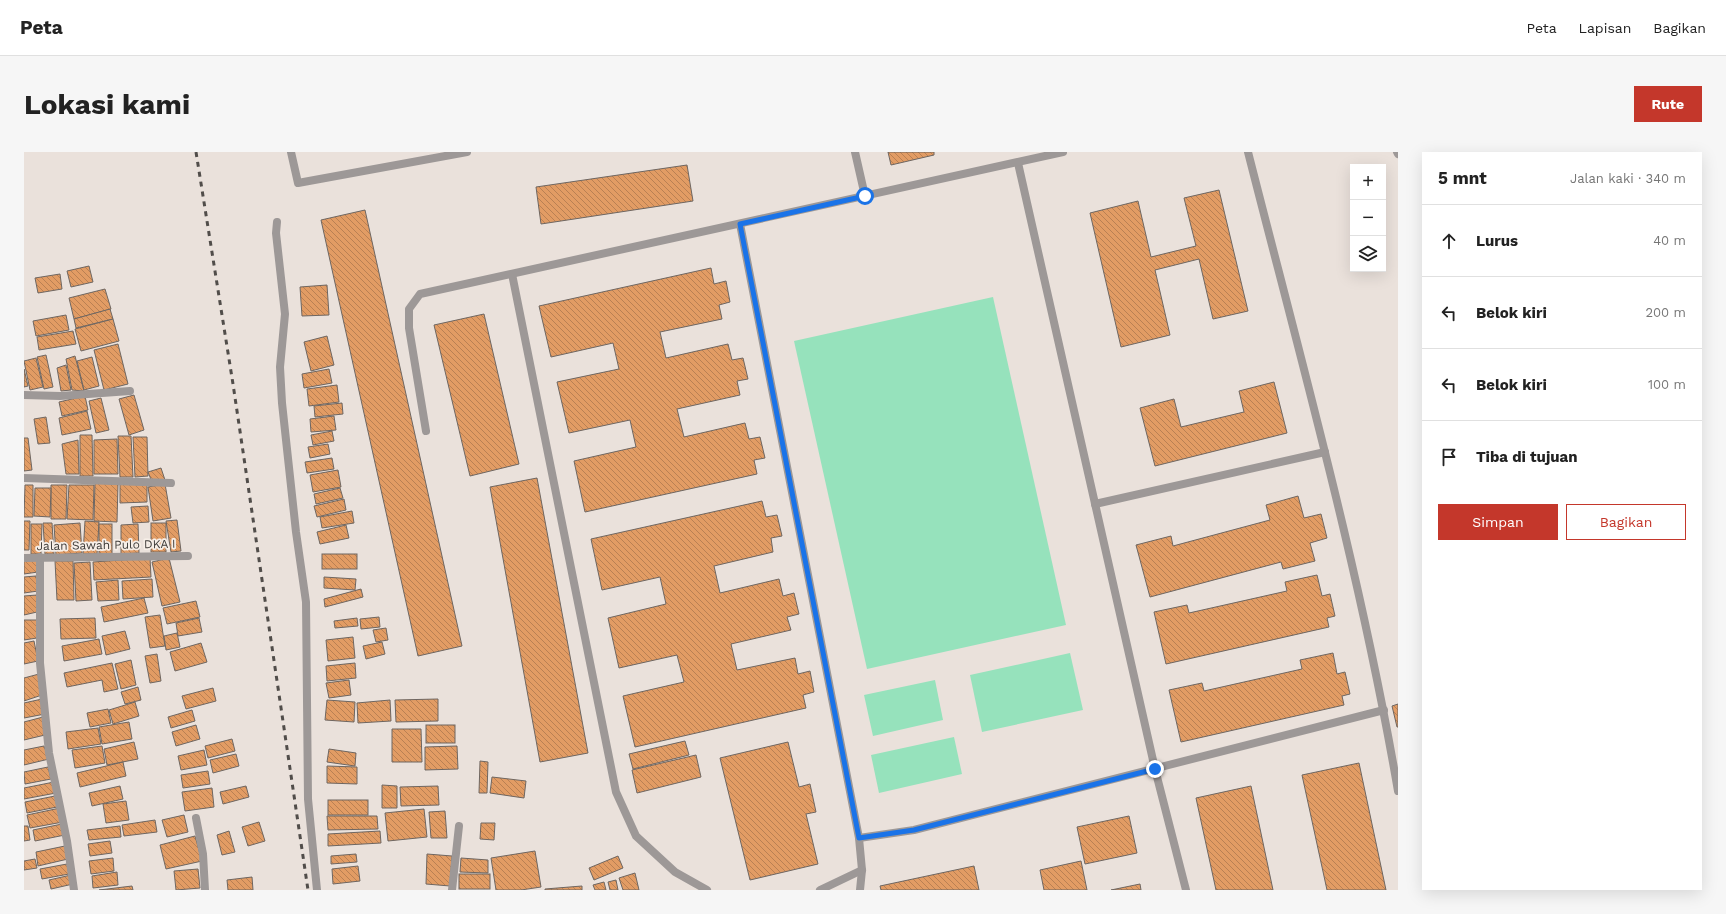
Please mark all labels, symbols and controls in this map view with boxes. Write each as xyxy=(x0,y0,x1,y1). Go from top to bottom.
text: Peta xyxy=(20,16,63,39)
text: Peta xyxy=(1527,20,1557,36)
text: Lapisan xyxy=(1579,20,1631,36)
text: Bagikan xyxy=(1653,20,1706,36)
button: Rute xyxy=(1634,86,1702,122)
text: Lokasi kami xyxy=(24,88,190,121)
map controls xyxy=(1350,164,1386,272)
button: + xyxy=(1350,164,1386,200)
text: 5 mnt xyxy=(1438,168,1487,188)
text: Jalan kaki · 340 m xyxy=(1570,171,1686,186)
route start xyxy=(856,187,874,205)
button: − xyxy=(1350,200,1386,236)
icon: ahead xyxy=(1438,230,1460,252)
text: Lurus xyxy=(1476,232,1518,250)
text: 40 m xyxy=(1653,233,1686,248)
button: layers xyxy=(1350,236,1386,272)
icon: left xyxy=(1438,302,1460,324)
text: Belok kiri xyxy=(1476,304,1547,322)
text: 200 m xyxy=(1645,305,1686,320)
icon: left xyxy=(1438,374,1460,396)
text: Belok kiri xyxy=(1476,376,1547,394)
text: 100 m xyxy=(1648,377,1686,392)
icon: arrive xyxy=(1438,446,1460,468)
text: Tiba di tujuan xyxy=(1476,448,1578,466)
button: Simpan xyxy=(1438,504,1558,540)
button: Bagikan xyxy=(1566,504,1686,540)
street label: Jalan Sawah Pulo DKA I xyxy=(36,537,176,553)
route end xyxy=(1146,760,1164,778)

